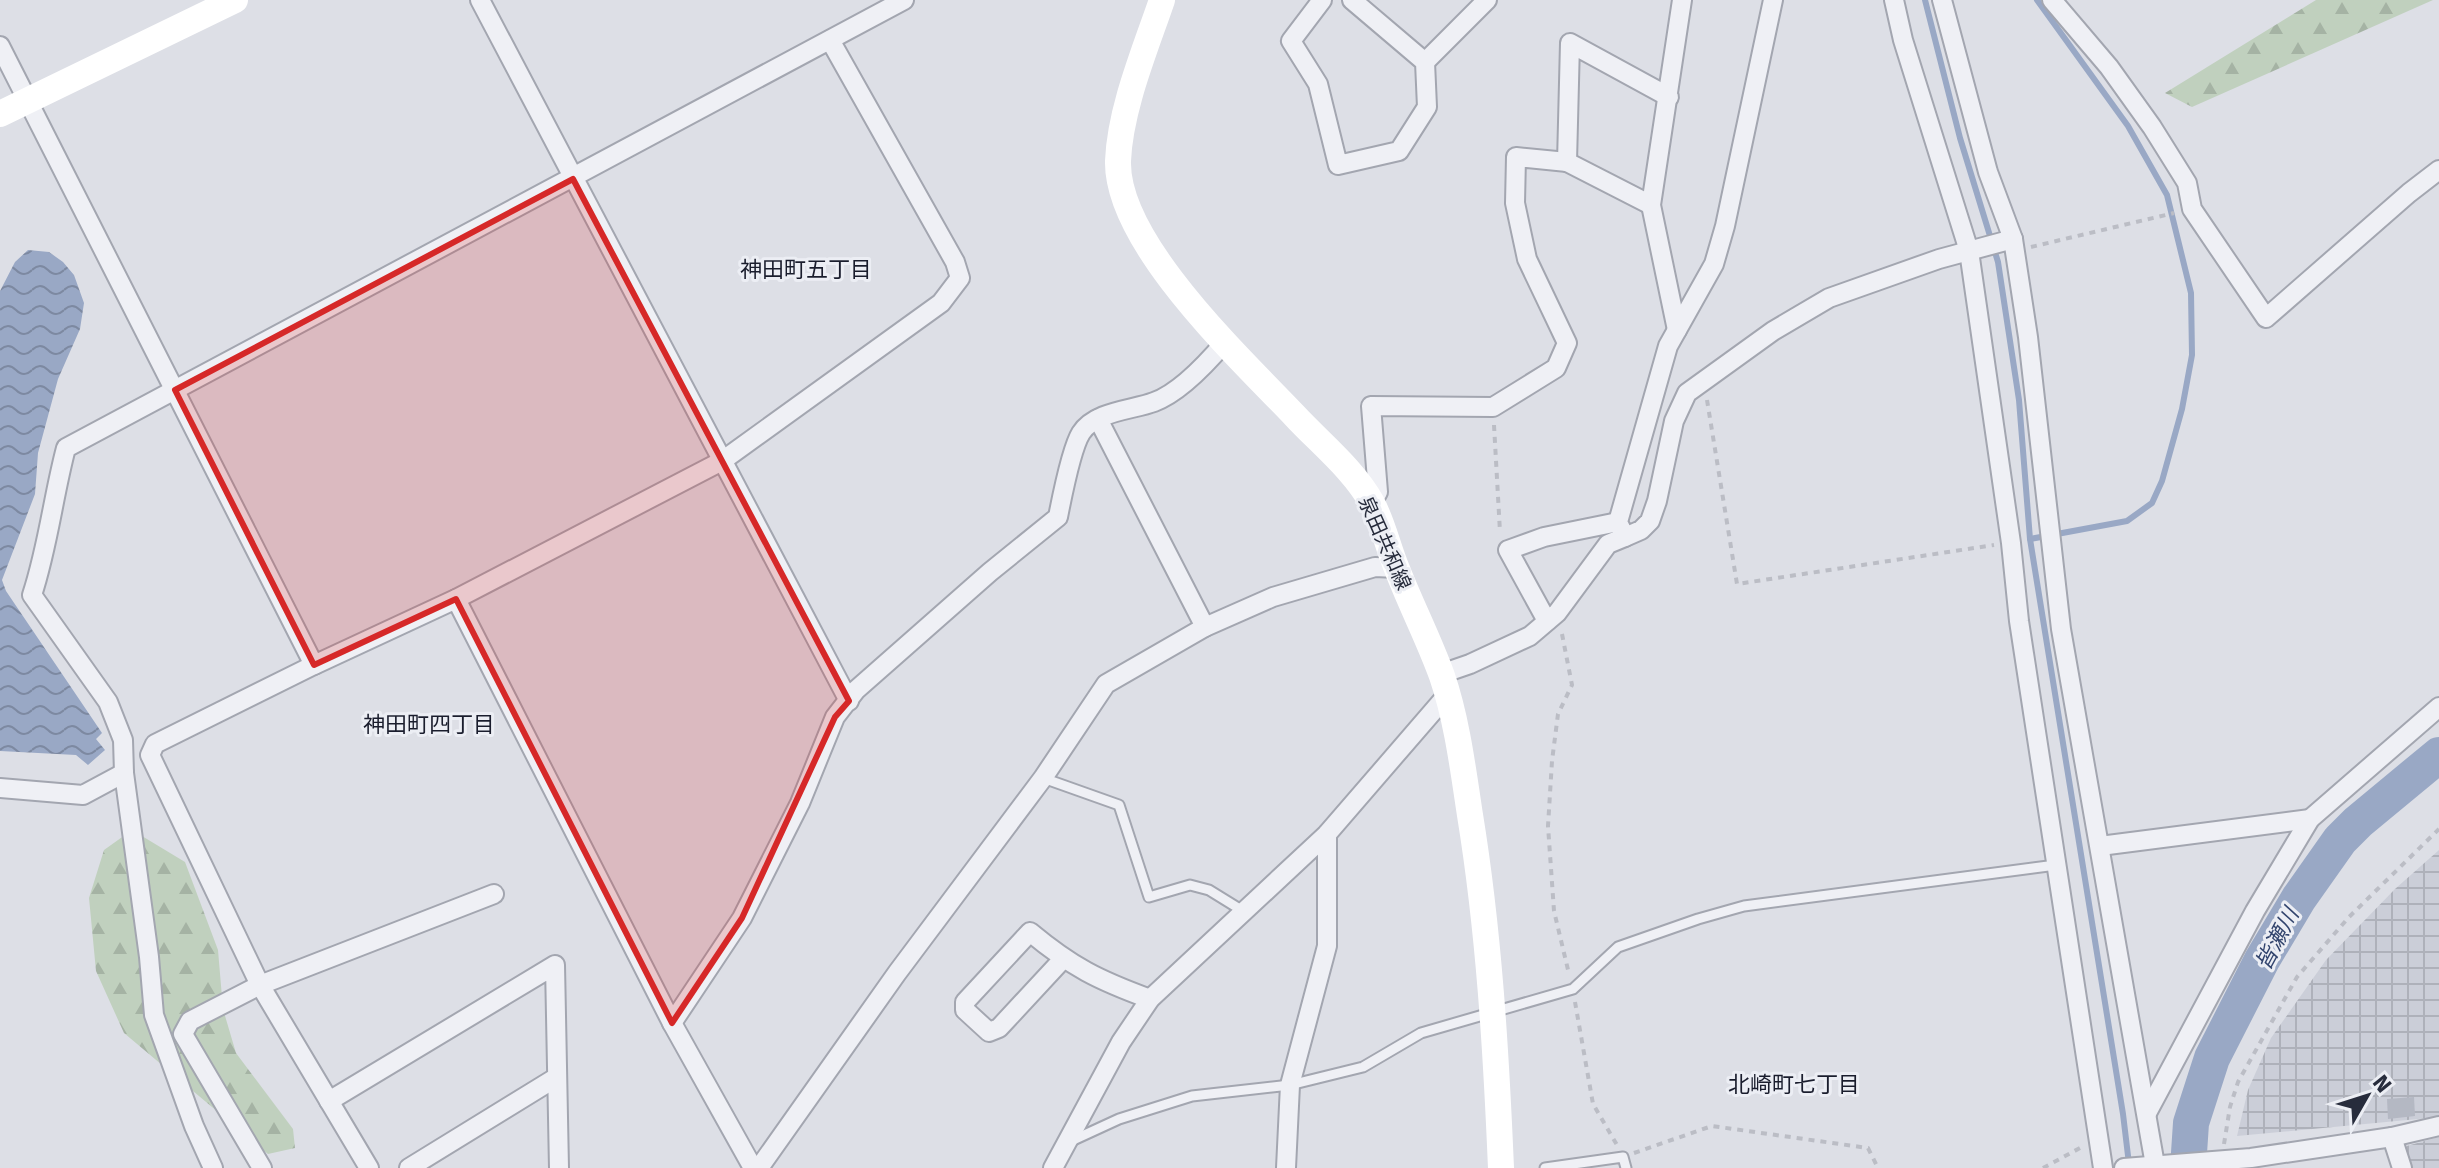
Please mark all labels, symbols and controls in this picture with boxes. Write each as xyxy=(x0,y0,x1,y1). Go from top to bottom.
district label: 神田町五丁目 xyxy=(740,256,872,283)
street label: 泉田共和線 xyxy=(1354,492,1416,594)
district label: 神田町四丁目 xyxy=(363,711,495,738)
water label: 皆瀬川 xyxy=(2250,902,2305,974)
north arrow xyxy=(2327,1056,2407,1136)
text: N xyxy=(2367,1070,2397,1098)
district label: 北崎町七丁目 xyxy=(1728,1071,1860,1098)

